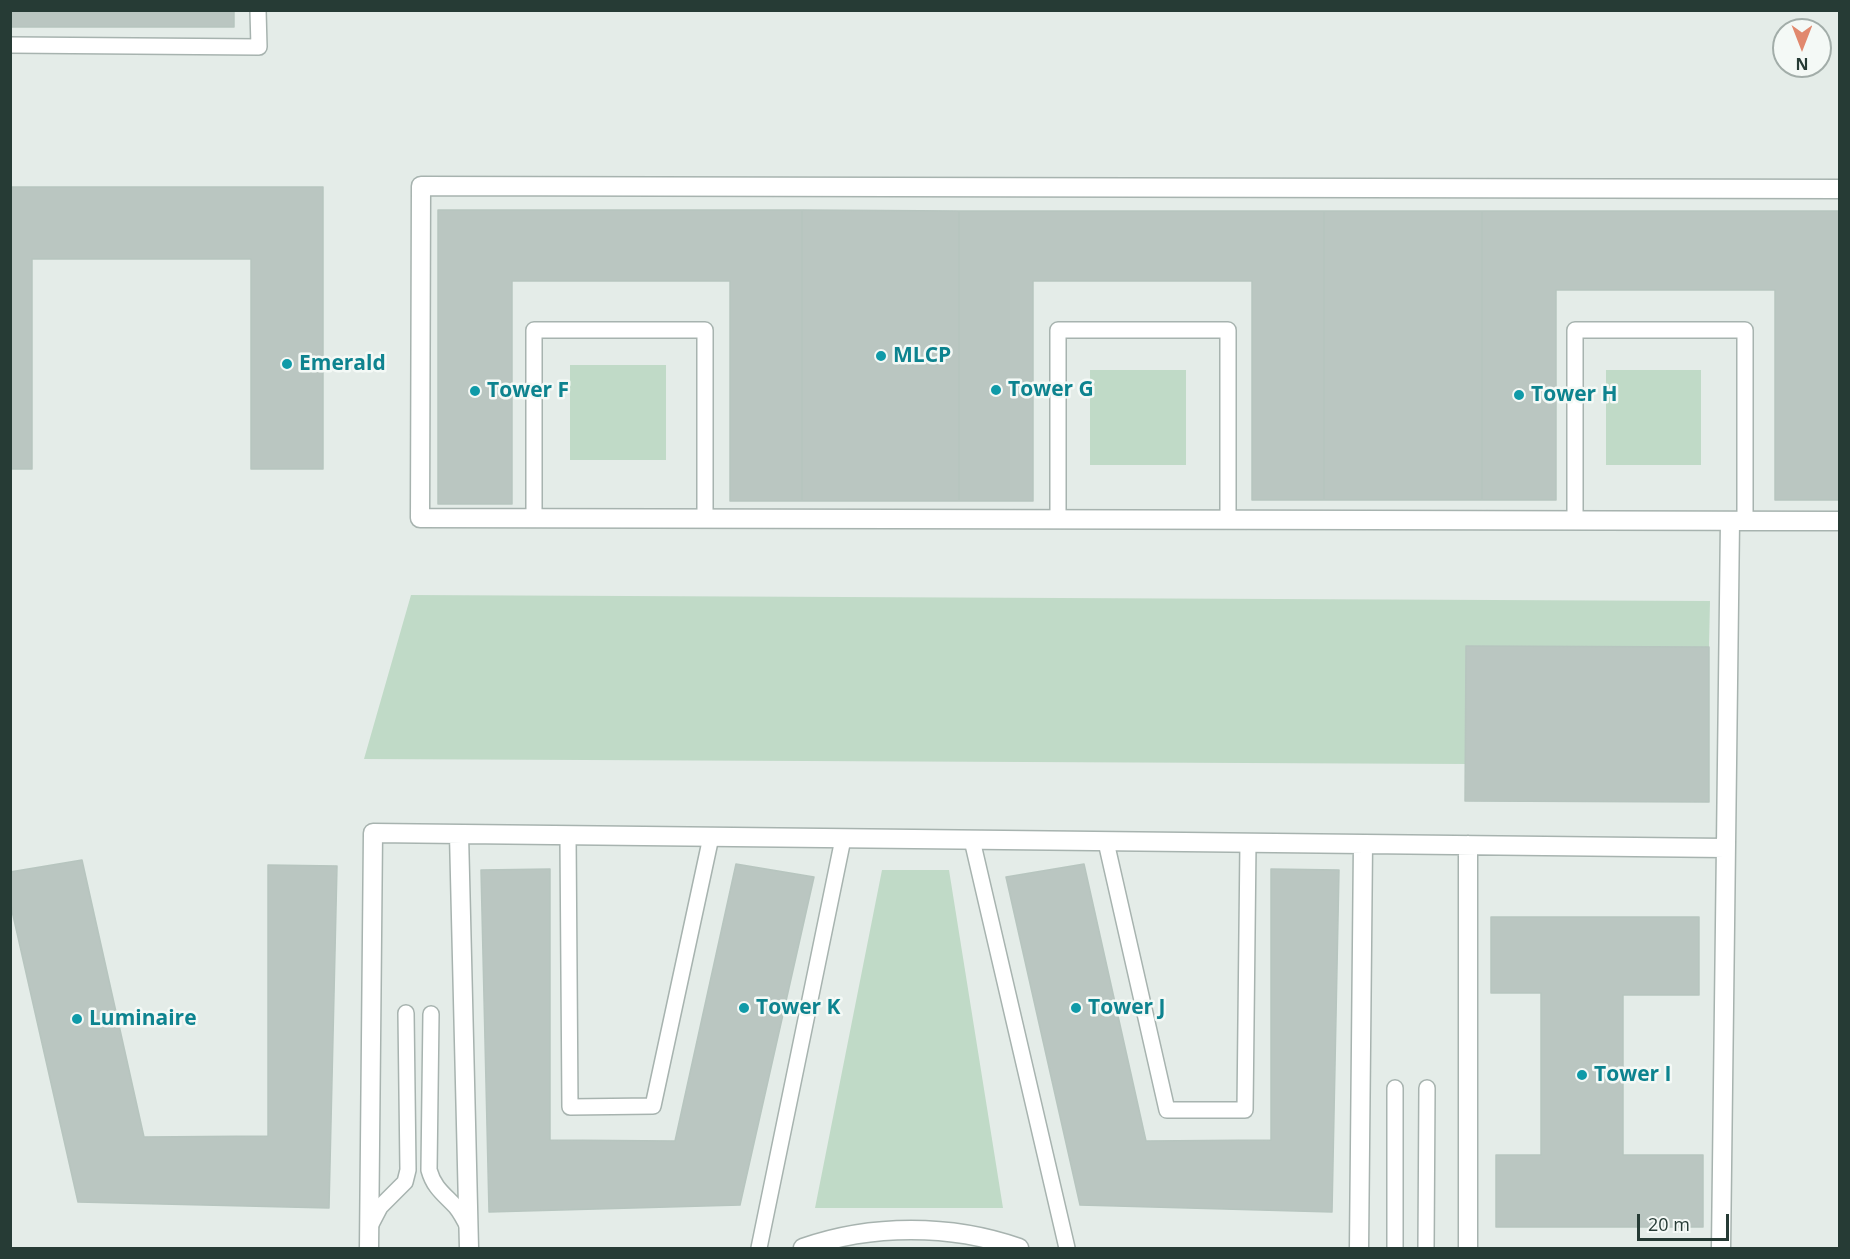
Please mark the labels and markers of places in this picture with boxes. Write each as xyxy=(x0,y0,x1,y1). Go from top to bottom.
place label: MLCP xyxy=(893,343,951,369)
marker: MLCP xyxy=(874,349,888,363)
place label: Emerald xyxy=(299,351,386,377)
marker: Emerald xyxy=(280,357,294,371)
place label: Tower G xyxy=(1008,377,1094,403)
place label: Tower F xyxy=(487,378,569,404)
place label: Tower H xyxy=(1531,382,1618,408)
marker: Tower G xyxy=(989,383,1003,397)
marker: Tower F xyxy=(468,384,482,398)
marker: Tower H xyxy=(1512,388,1526,402)
place label: Tower K xyxy=(756,995,840,1021)
place label: Tower J xyxy=(1088,995,1165,1021)
marker: Tower K xyxy=(737,1001,751,1015)
marker: Tower J xyxy=(1069,1001,1083,1015)
place label: Luminaire xyxy=(89,1006,197,1032)
marker: Luminaire xyxy=(70,1012,84,1026)
place label: Tower I xyxy=(1594,1062,1671,1088)
marker: Tower I xyxy=(1575,1068,1589,1082)

